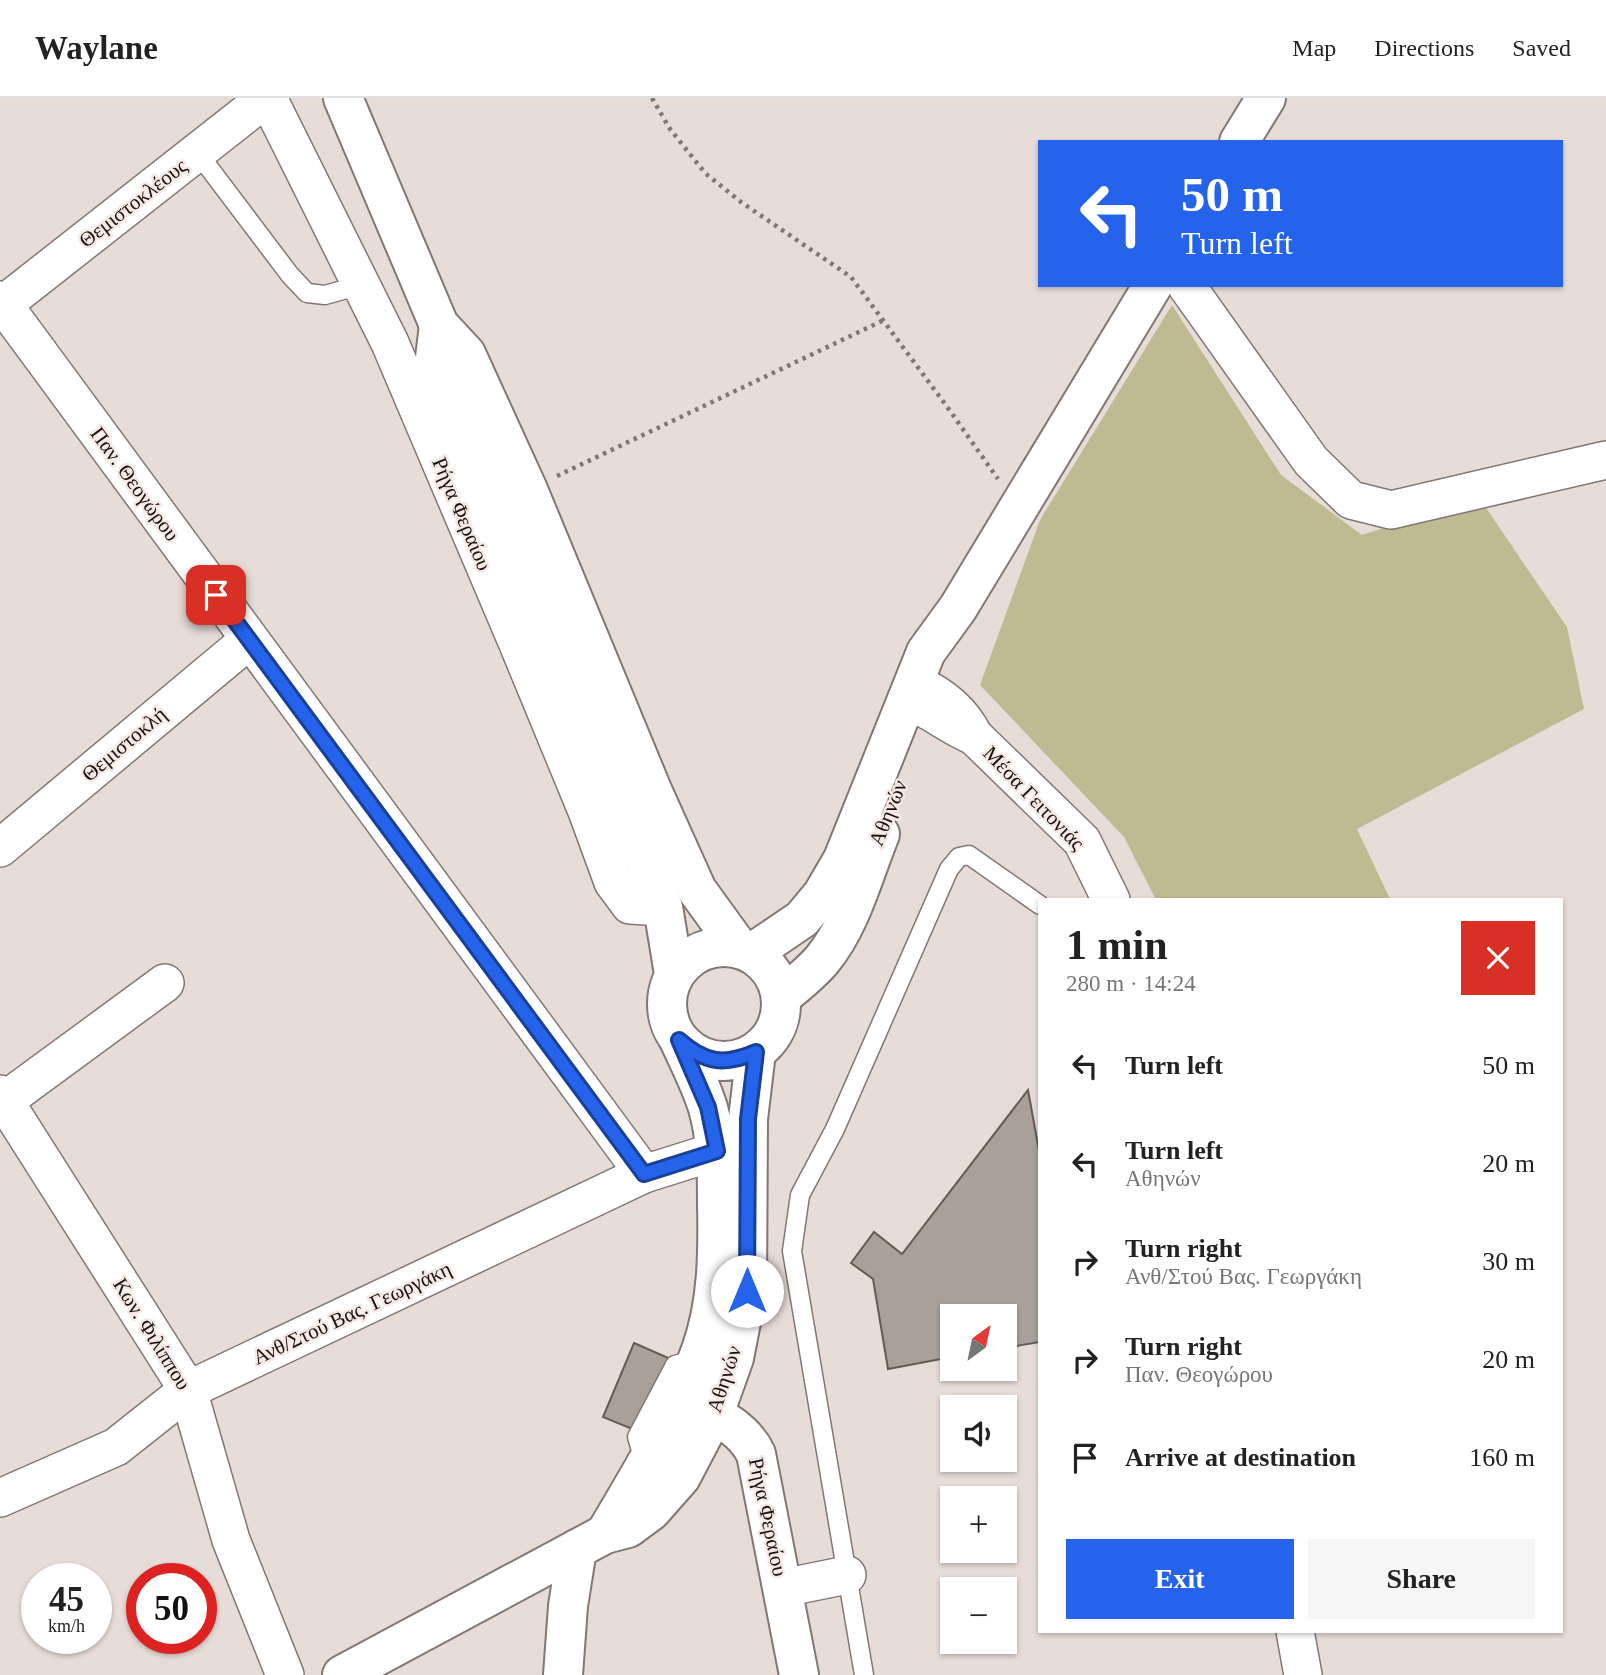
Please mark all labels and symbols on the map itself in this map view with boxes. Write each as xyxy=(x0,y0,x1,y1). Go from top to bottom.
street label: Θεμιστοκλέους xyxy=(74,153,192,252)
street label: Παν. Θεογώρου xyxy=(86,422,184,546)
street label: Ρήγα Φεραίου xyxy=(427,454,497,574)
pin xyxy=(186,565,246,625)
street label: Θεμιστοκλή xyxy=(77,702,171,786)
street label: Μέσα Γειτονιάς xyxy=(978,741,1090,855)
street label: Αθηνών xyxy=(864,777,912,849)
position arrow xyxy=(710,1254,784,1328)
street label: Ανθ/Στού Βας. Γεωργάκη xyxy=(249,1256,455,1370)
street label: Κων. Φιλίππου xyxy=(108,1274,196,1394)
north arrow xyxy=(940,1304,1017,1381)
street label: Αθηνών xyxy=(702,1342,746,1416)
street label: Ρήγα Φεραίου xyxy=(744,1456,792,1578)
speed limit sign: 50 xyxy=(126,1563,217,1654)

